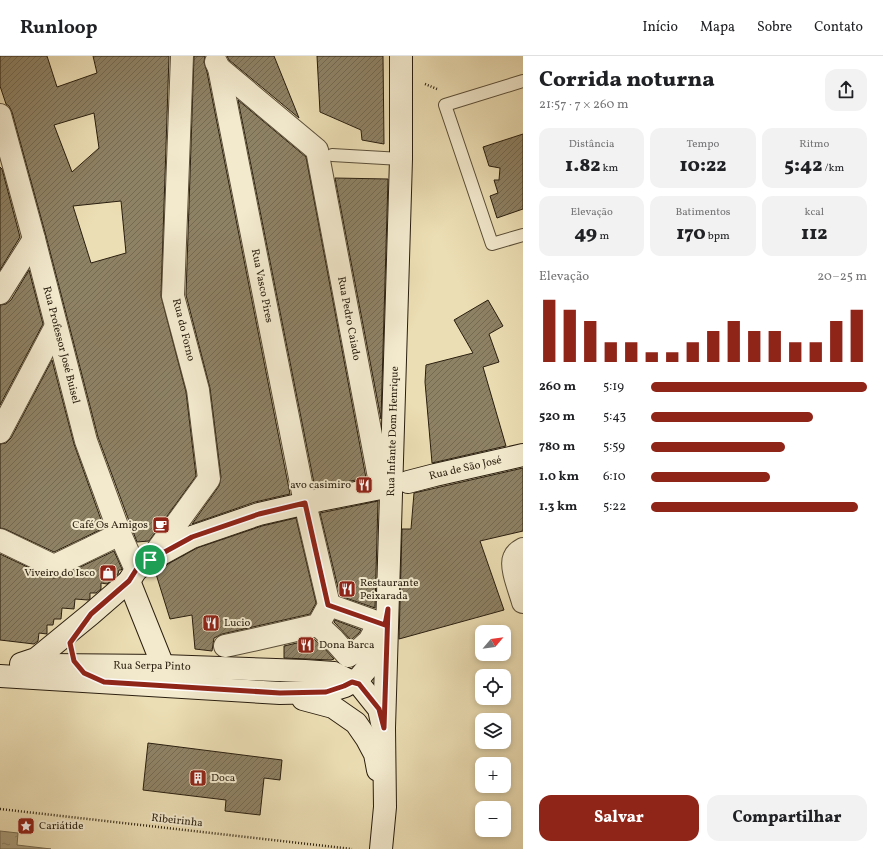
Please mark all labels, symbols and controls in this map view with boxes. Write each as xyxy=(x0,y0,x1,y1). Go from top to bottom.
text: Runloop xyxy=(20,15,97,41)
text: Início xyxy=(642,18,678,37)
text: Mapa xyxy=(700,18,735,37)
text: Sobre xyxy=(757,18,792,37)
text: Contato xyxy=(814,18,863,37)
text: Corrida noturna xyxy=(539,65,715,96)
button: share xyxy=(825,69,867,111)
text: 21:57 · 7 × 260 m xyxy=(539,96,629,114)
text: Distância xyxy=(569,137,615,152)
text: Tempo xyxy=(687,137,719,152)
text: Ritmo xyxy=(799,137,829,152)
text: 1.82 xyxy=(565,152,600,180)
text: 10:22 xyxy=(679,152,727,180)
text: 5:42 xyxy=(784,152,822,180)
text: km xyxy=(600,161,618,176)
text: /km xyxy=(822,161,844,176)
text: Elevação xyxy=(570,205,613,220)
text: Batimentos xyxy=(675,205,731,220)
text: kcal xyxy=(805,205,824,220)
text: 49 xyxy=(574,220,597,248)
text: 170 xyxy=(676,220,706,248)
text: 112 xyxy=(801,220,828,248)
text: m xyxy=(597,229,609,244)
text: bpm xyxy=(706,229,730,244)
street label: Rua Vasco Pires xyxy=(247,247,277,324)
text: Elevação xyxy=(539,268,589,286)
text: 20–25 m xyxy=(817,268,867,286)
street label: Rua Pedro Caiado xyxy=(334,275,364,362)
street label: Rua Professor José Buisel xyxy=(39,285,84,405)
street label: Rua do Forno xyxy=(168,297,198,363)
street label: Rua Infante Dom Henrique xyxy=(383,366,402,497)
text: 260 m xyxy=(539,378,576,396)
text: 5:19 xyxy=(603,378,624,396)
text: 520 m xyxy=(539,408,575,426)
text: 5:43 xyxy=(603,408,626,426)
text: 780 m xyxy=(539,438,575,456)
text: 5:59 xyxy=(603,438,625,456)
street label: Rua de São José xyxy=(427,453,503,484)
text: 1.0 km xyxy=(539,468,579,486)
text: 6:10 xyxy=(603,468,626,486)
restaurant icon: avo casimiro xyxy=(354,475,374,495)
place label: avo casimiro xyxy=(290,478,351,493)
text: 1.3 km xyxy=(539,498,577,516)
text: 5:22 xyxy=(603,498,626,516)
cafe icon: Café Os Amigos xyxy=(151,515,171,535)
place label: Café Os Amigos xyxy=(72,518,148,533)
pin xyxy=(133,543,167,577)
icon: arrive xyxy=(139,549,161,571)
shop icon: Viveiro do Isco xyxy=(98,563,118,583)
place label: Viveiro do Isco xyxy=(24,566,95,581)
place label: Restaurante Peixarada xyxy=(360,576,418,604)
restaurant icon: Restaurante Peixarada xyxy=(337,579,357,599)
restaurant icon: Lucio xyxy=(201,613,221,633)
place label: Lucio xyxy=(224,616,251,631)
north arrow xyxy=(475,625,511,661)
map controls xyxy=(475,625,511,837)
restaurant icon: Dona Barca xyxy=(296,635,316,655)
place label: Dona Barca xyxy=(319,638,375,653)
street label: Rua Serpa Pinto xyxy=(113,658,191,674)
button: locate xyxy=(475,669,511,705)
button: layers xyxy=(475,713,511,749)
button: + xyxy=(475,757,511,793)
building icon: Doca xyxy=(188,768,208,788)
place label: Doca xyxy=(211,771,236,786)
button: Salvar xyxy=(539,795,699,841)
button: Compartilhar xyxy=(707,795,867,841)
button: − xyxy=(475,801,511,837)
street label: Ribeirinha xyxy=(150,811,204,831)
place icon: Cariátide xyxy=(16,816,36,836)
place label: Cariátide xyxy=(39,819,83,834)

